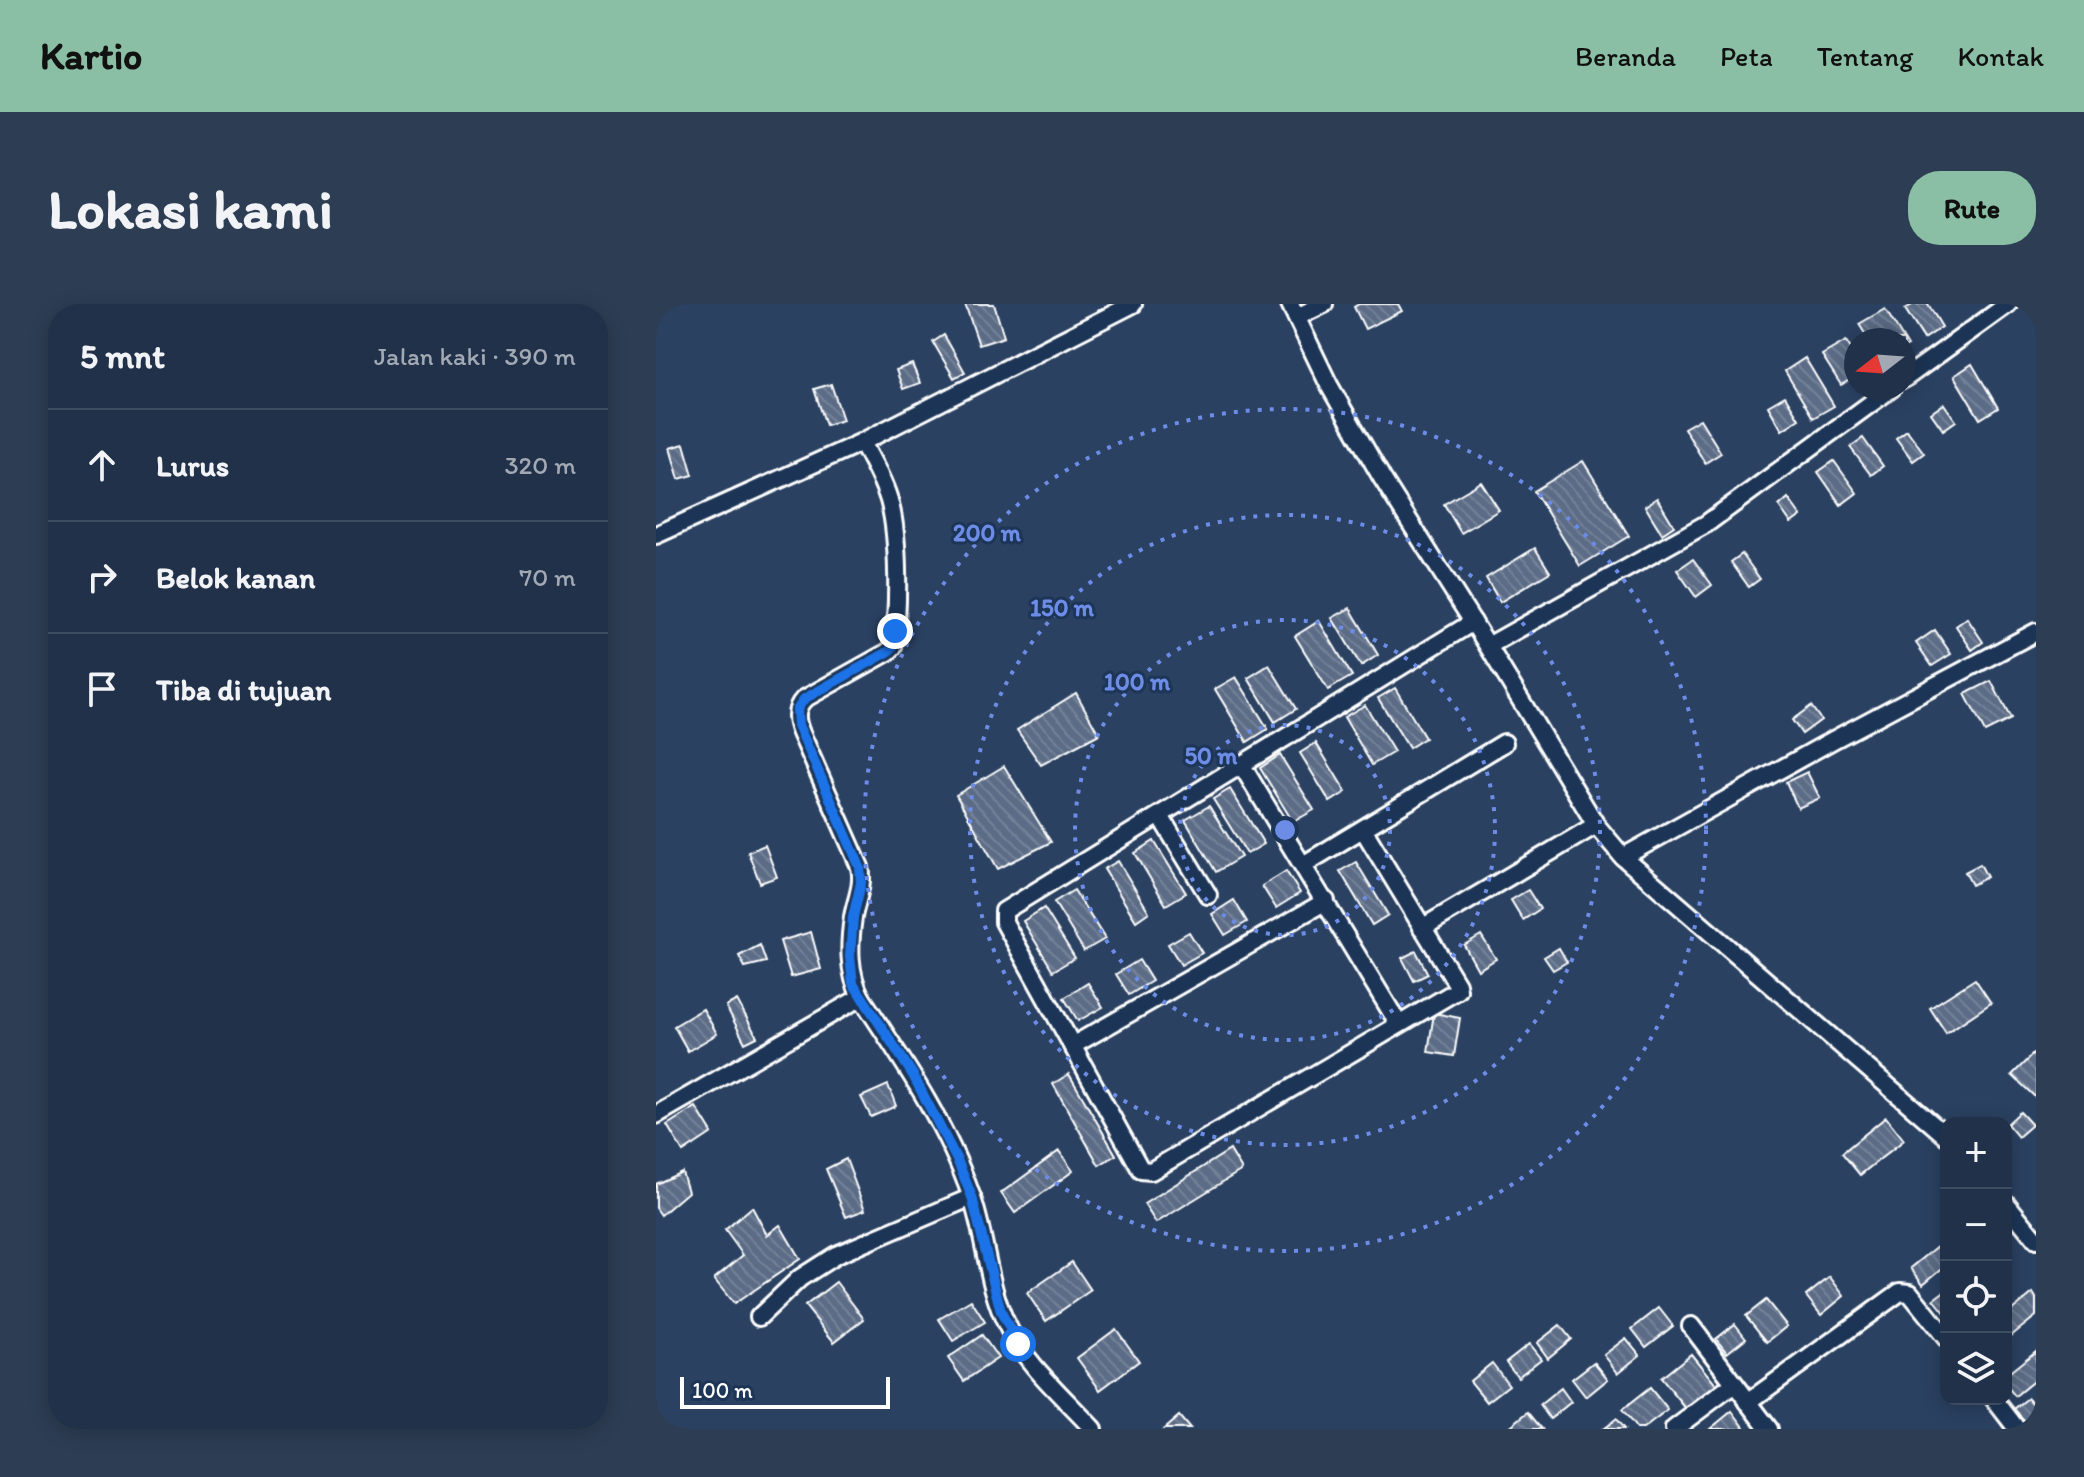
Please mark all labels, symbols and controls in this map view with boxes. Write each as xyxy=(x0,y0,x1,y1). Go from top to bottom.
text: Kartio xyxy=(40,33,142,79)
text: Beranda xyxy=(1575,39,1676,73)
text: Peta xyxy=(1720,39,1773,73)
text: Tentang xyxy=(1817,39,1913,73)
text: Kontak xyxy=(1957,39,2044,73)
button: Rute xyxy=(1908,171,2036,245)
text: Lokasi kami xyxy=(48,175,333,242)
north arrow xyxy=(1844,328,1916,400)
text: 5 mnt xyxy=(80,336,165,377)
text: Jalan kaki · 390 m xyxy=(374,340,576,372)
icon: ahead xyxy=(80,443,124,487)
text: Lurus xyxy=(156,447,229,484)
text: 320 m xyxy=(504,449,576,481)
text: 200 m xyxy=(953,518,1022,547)
icon: right xyxy=(80,555,124,599)
text: Belok kanan xyxy=(156,559,315,596)
text: 70 m xyxy=(519,561,576,593)
text: 150 m xyxy=(1030,593,1095,622)
route end xyxy=(877,613,913,649)
icon: arrive xyxy=(80,667,124,711)
text: 100 m xyxy=(1104,667,1171,696)
text: Tiba di tujuan xyxy=(156,671,331,708)
text: 50 m xyxy=(1185,741,1238,770)
centre of rings xyxy=(1271,816,1299,844)
map controls xyxy=(1940,1117,2012,1405)
button: + xyxy=(1940,1117,2012,1189)
button: − xyxy=(1940,1189,2012,1261)
button: locate xyxy=(1940,1261,2012,1333)
route start xyxy=(1000,1326,1036,1362)
button: layers xyxy=(1940,1333,2012,1405)
scale bar xyxy=(680,1373,890,1409)
text: 100 m xyxy=(692,1377,753,1404)

